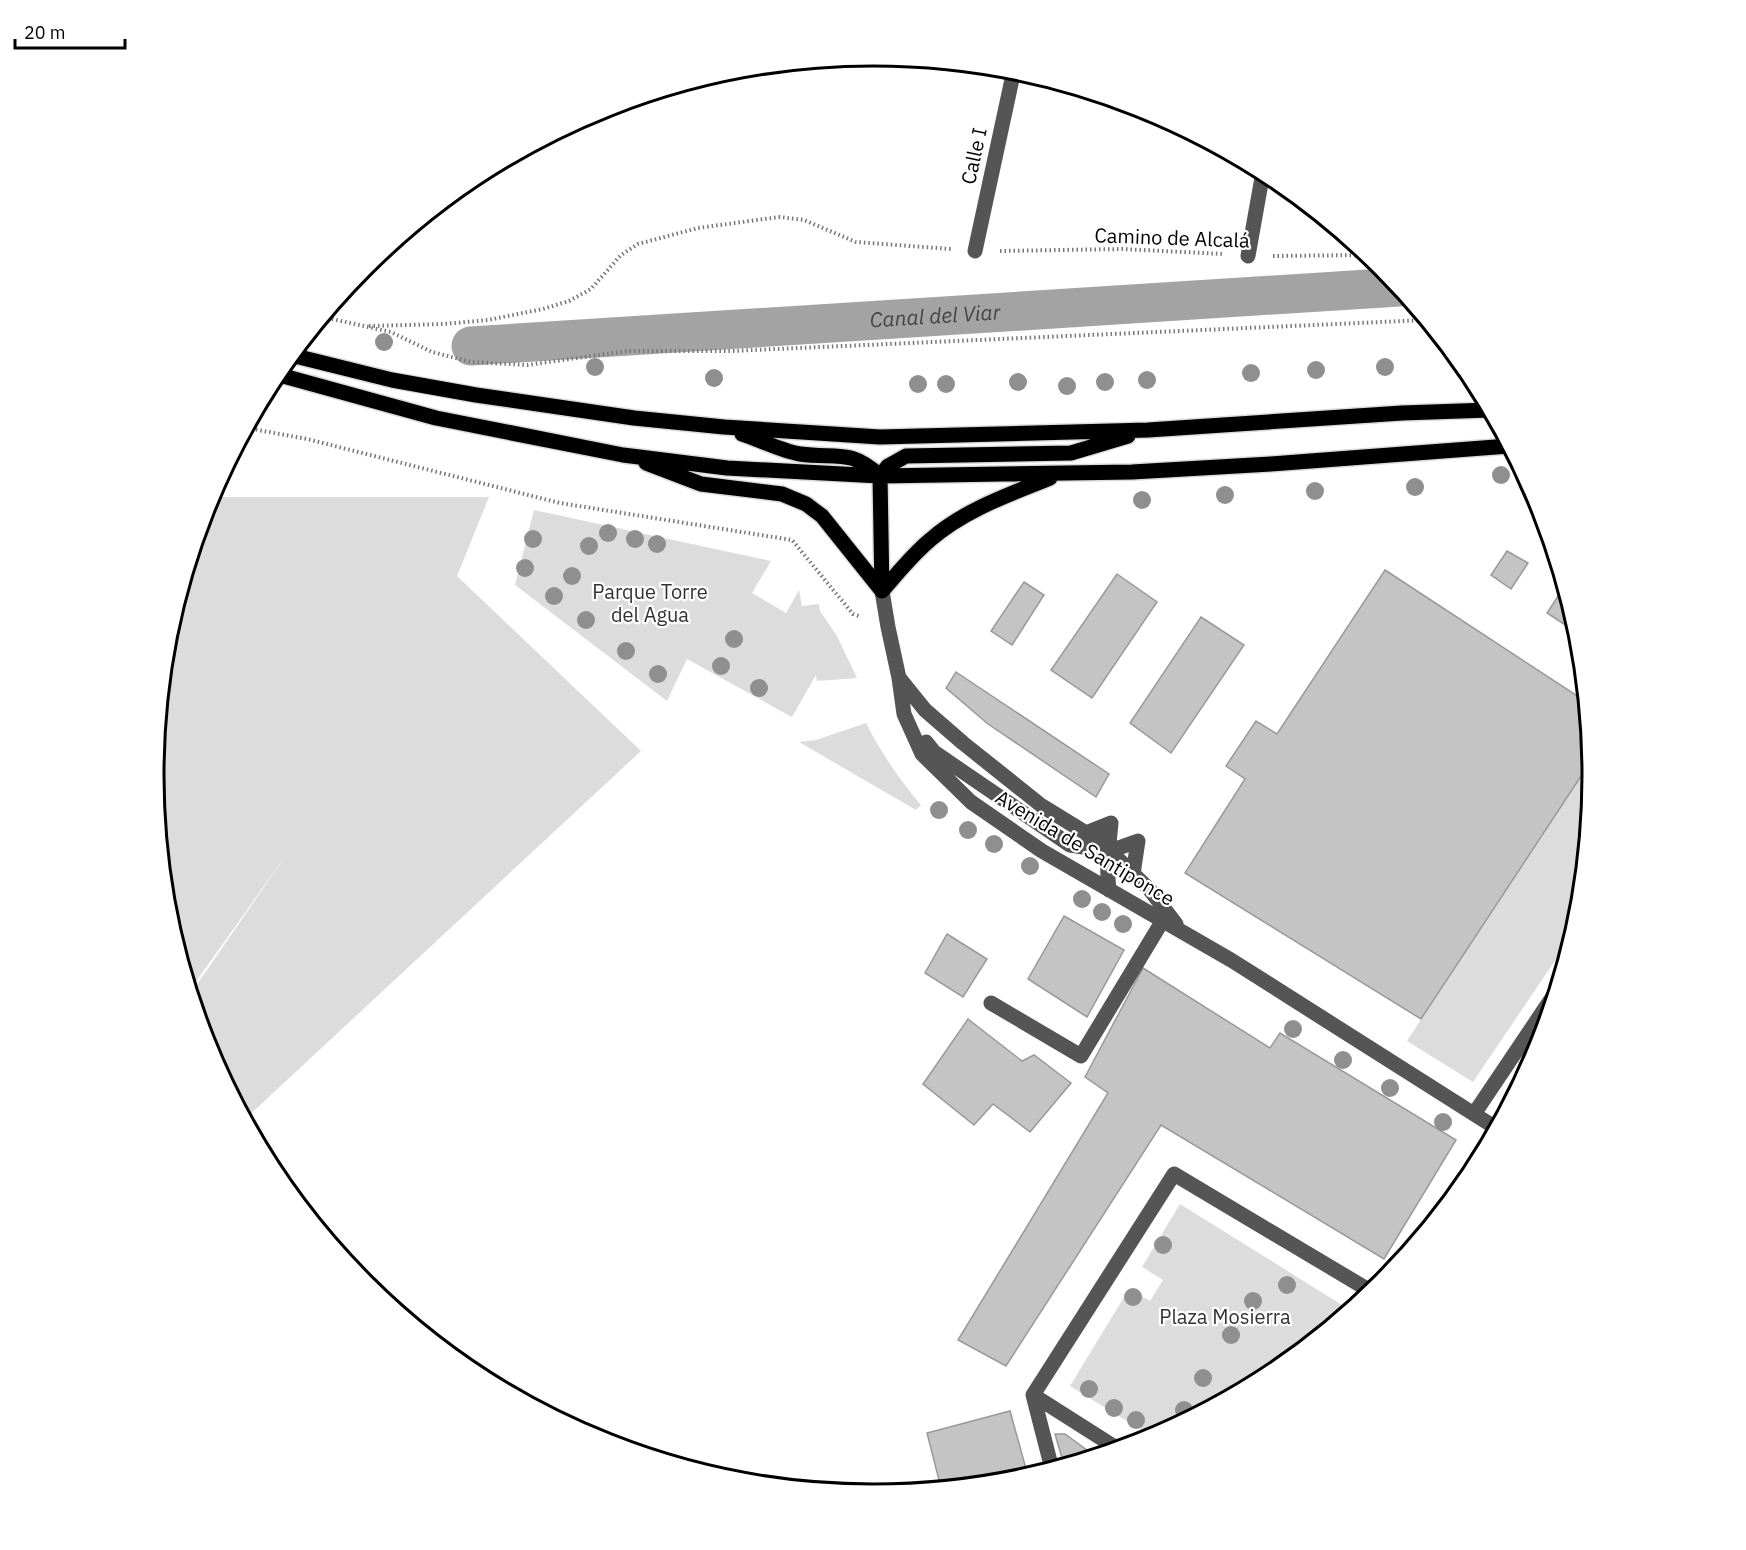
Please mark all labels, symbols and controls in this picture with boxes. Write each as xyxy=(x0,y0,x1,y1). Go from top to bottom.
scale bar xyxy=(15,12,124,50)
text: 20 m xyxy=(24,21,66,44)
street label: Calle I xyxy=(954,125,993,187)
street label: Camino de Alcalá xyxy=(1094,221,1250,254)
water label: Canal del Viar xyxy=(869,297,1002,334)
park label: Parque Torre del Agua xyxy=(592,578,708,628)
street label: Avenida de Santiponce xyxy=(991,783,1180,912)
park label: Plaza Mosierra xyxy=(1159,1303,1291,1330)

